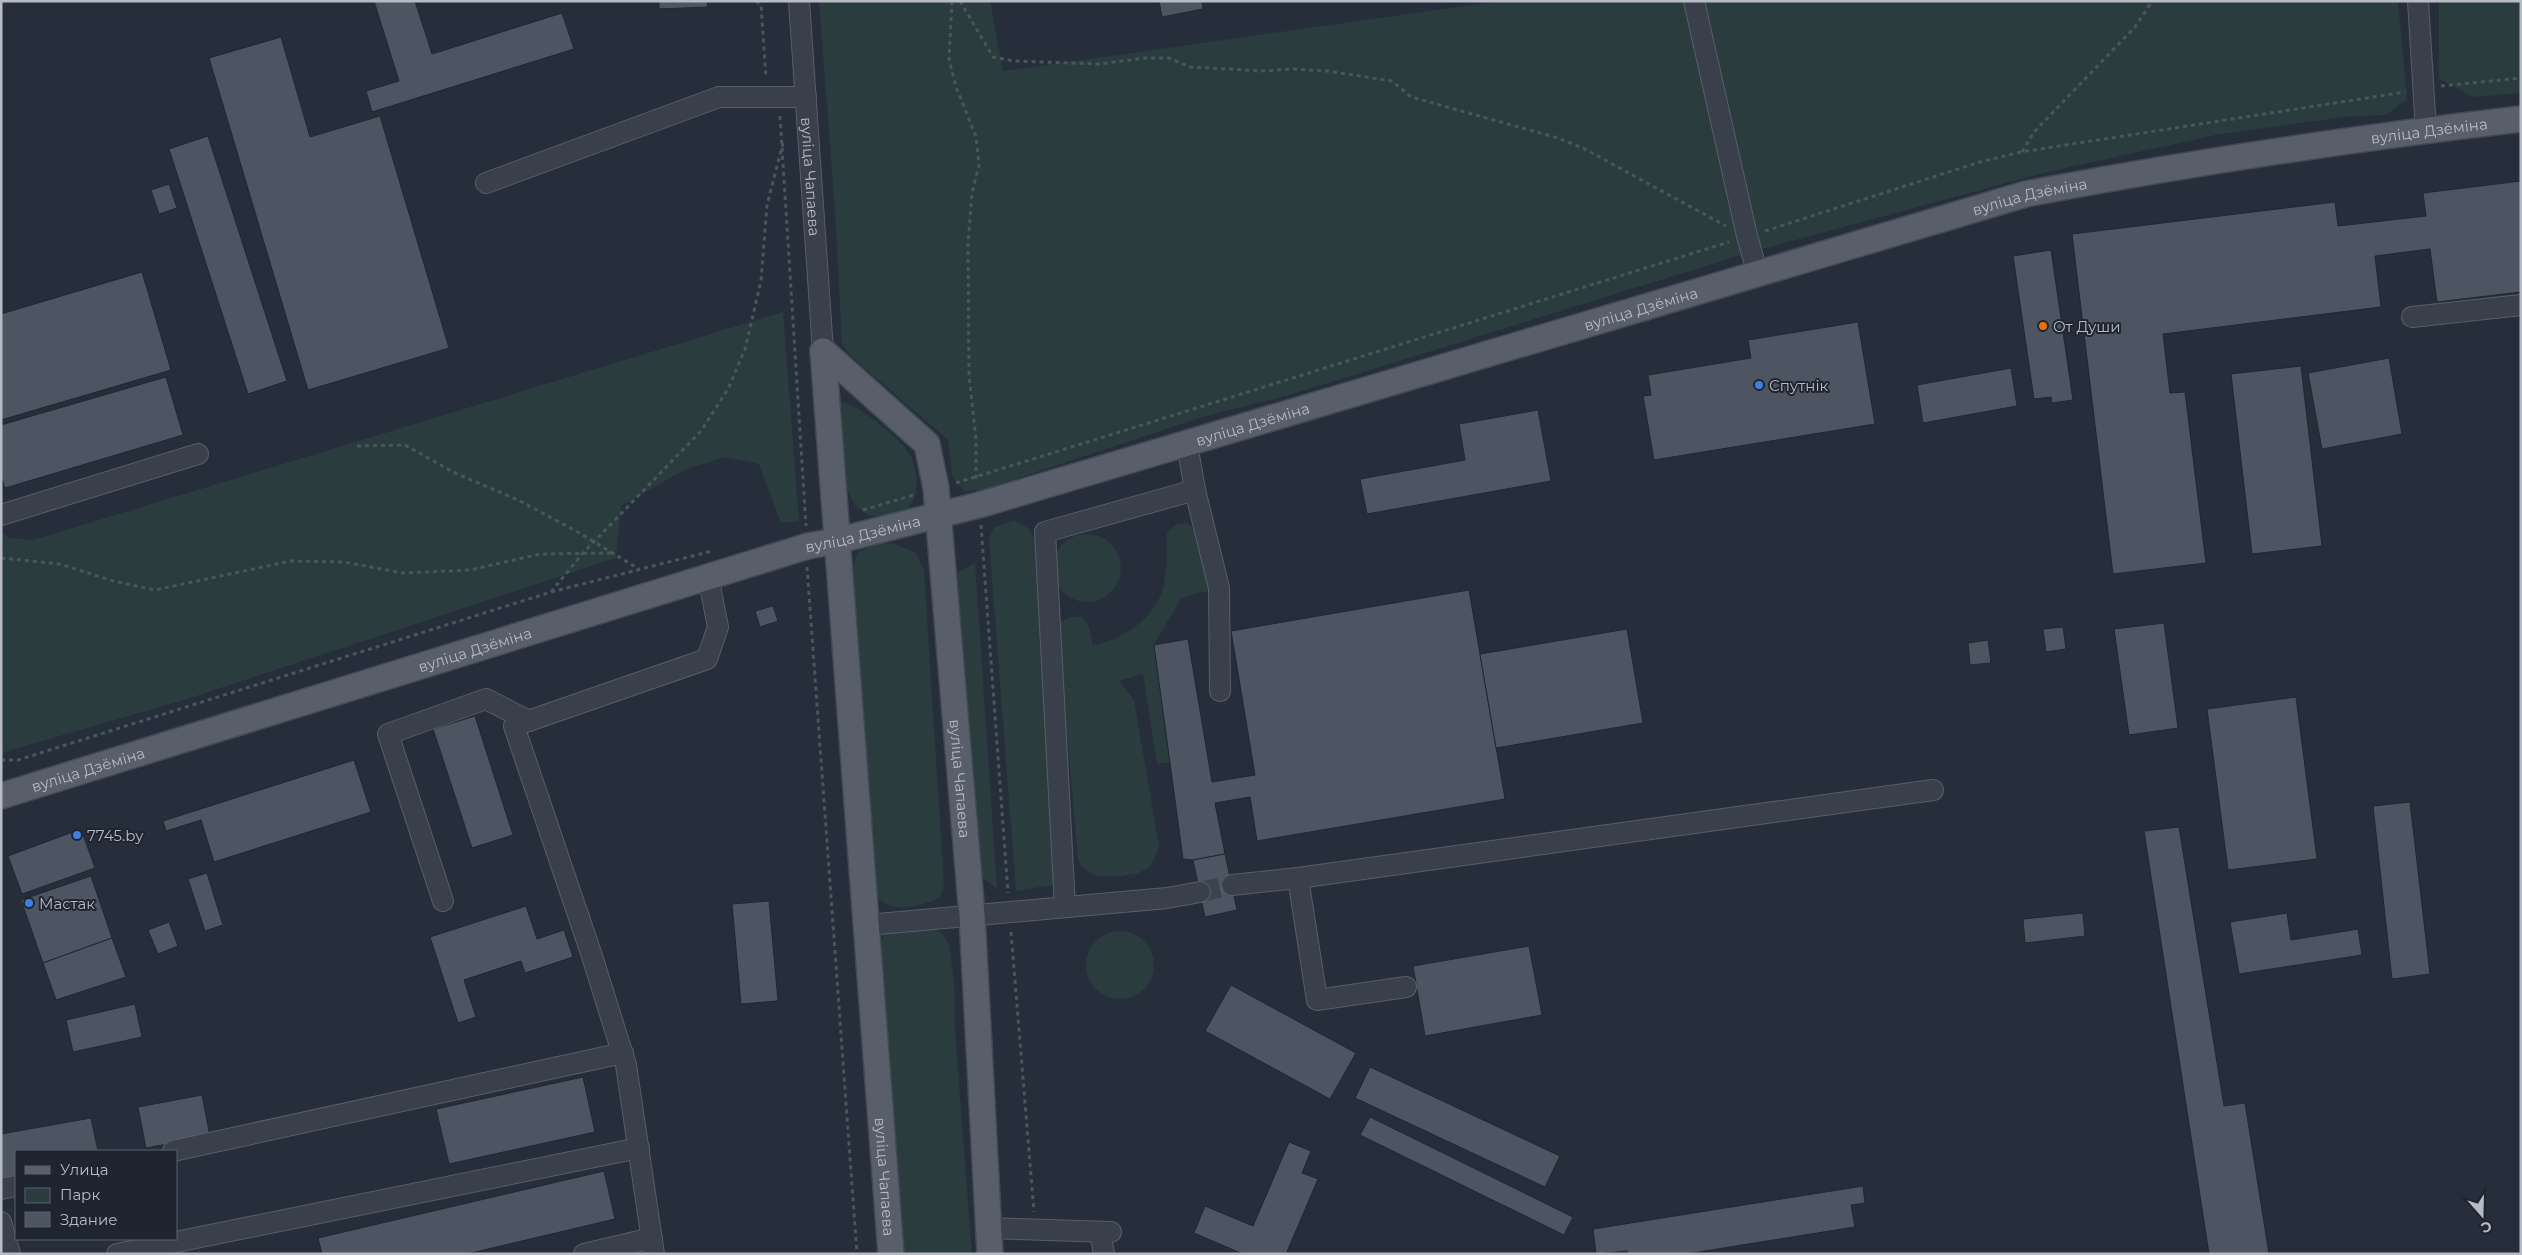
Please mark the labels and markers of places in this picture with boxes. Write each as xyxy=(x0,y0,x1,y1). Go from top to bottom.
place label: От Души xyxy=(2053,317,2121,336)
marker: От Души xyxy=(2037,320,2049,332)
place label: Спутнік xyxy=(1769,376,1829,395)
marker: Спутнік xyxy=(1753,379,1765,391)
place label: 7745.by xyxy=(87,826,144,845)
marker: 7745.by xyxy=(71,829,83,841)
place label: Мастак xyxy=(39,894,95,913)
marker: Мастак xyxy=(23,897,35,909)

